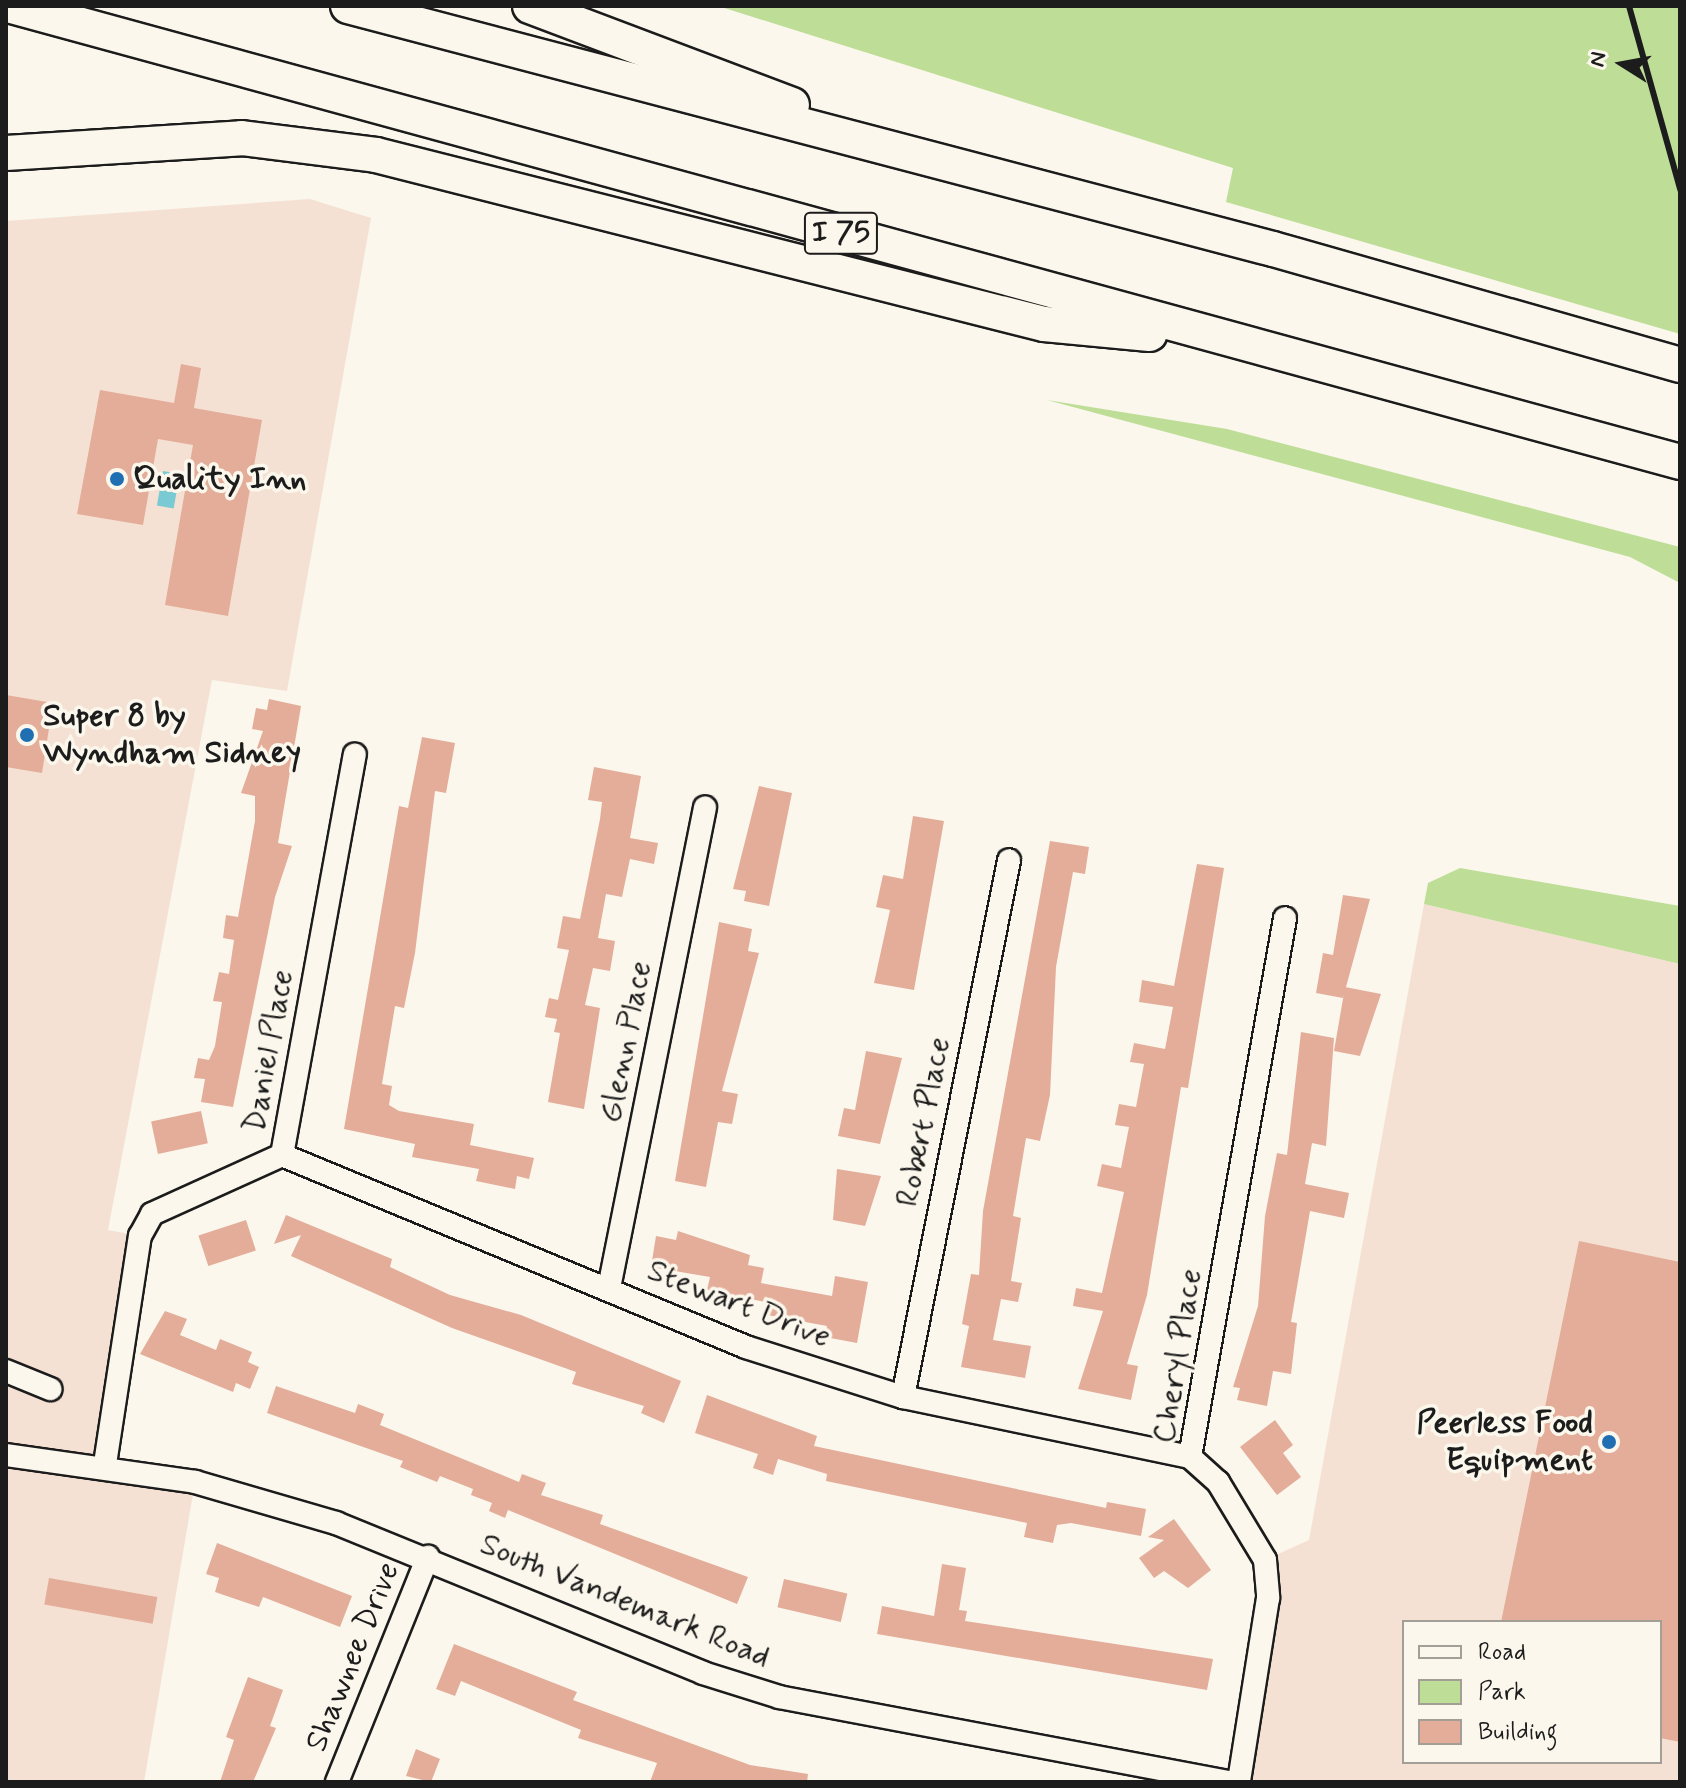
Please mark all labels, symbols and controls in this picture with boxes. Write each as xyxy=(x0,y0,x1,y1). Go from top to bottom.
north arrow xyxy=(1582,24,1662,104)
text: N xyxy=(1583,50,1614,69)
road number: I 75 xyxy=(803,207,879,259)
place label: Quality Inn xyxy=(133,460,300,498)
marker: Quality Inn xyxy=(108,470,126,488)
place label: Super 8 by Wyndham Sidney xyxy=(43,698,300,773)
marker: Super 8 by Wyndham Sidney xyxy=(18,726,36,744)
street label: Glenn Place xyxy=(592,958,660,1126)
street label: Daniel Place xyxy=(236,967,302,1135)
street label: Robert Place xyxy=(889,1036,959,1208)
street label: Stewart Drive xyxy=(643,1252,835,1356)
street label: Cheryl Place xyxy=(1146,1268,1210,1444)
place label: Peerless Food Equipment xyxy=(1416,1405,1593,1480)
marker: Peerless Food Equipment xyxy=(1600,1433,1618,1451)
street label: South Vandemark Road xyxy=(474,1525,776,1677)
street label: Shawnee Drive xyxy=(298,1557,408,1757)
legend xyxy=(1402,1620,1662,1764)
text: Road xyxy=(1478,1637,1526,1668)
text: Park xyxy=(1478,1677,1526,1708)
text: Building xyxy=(1478,1717,1558,1748)

